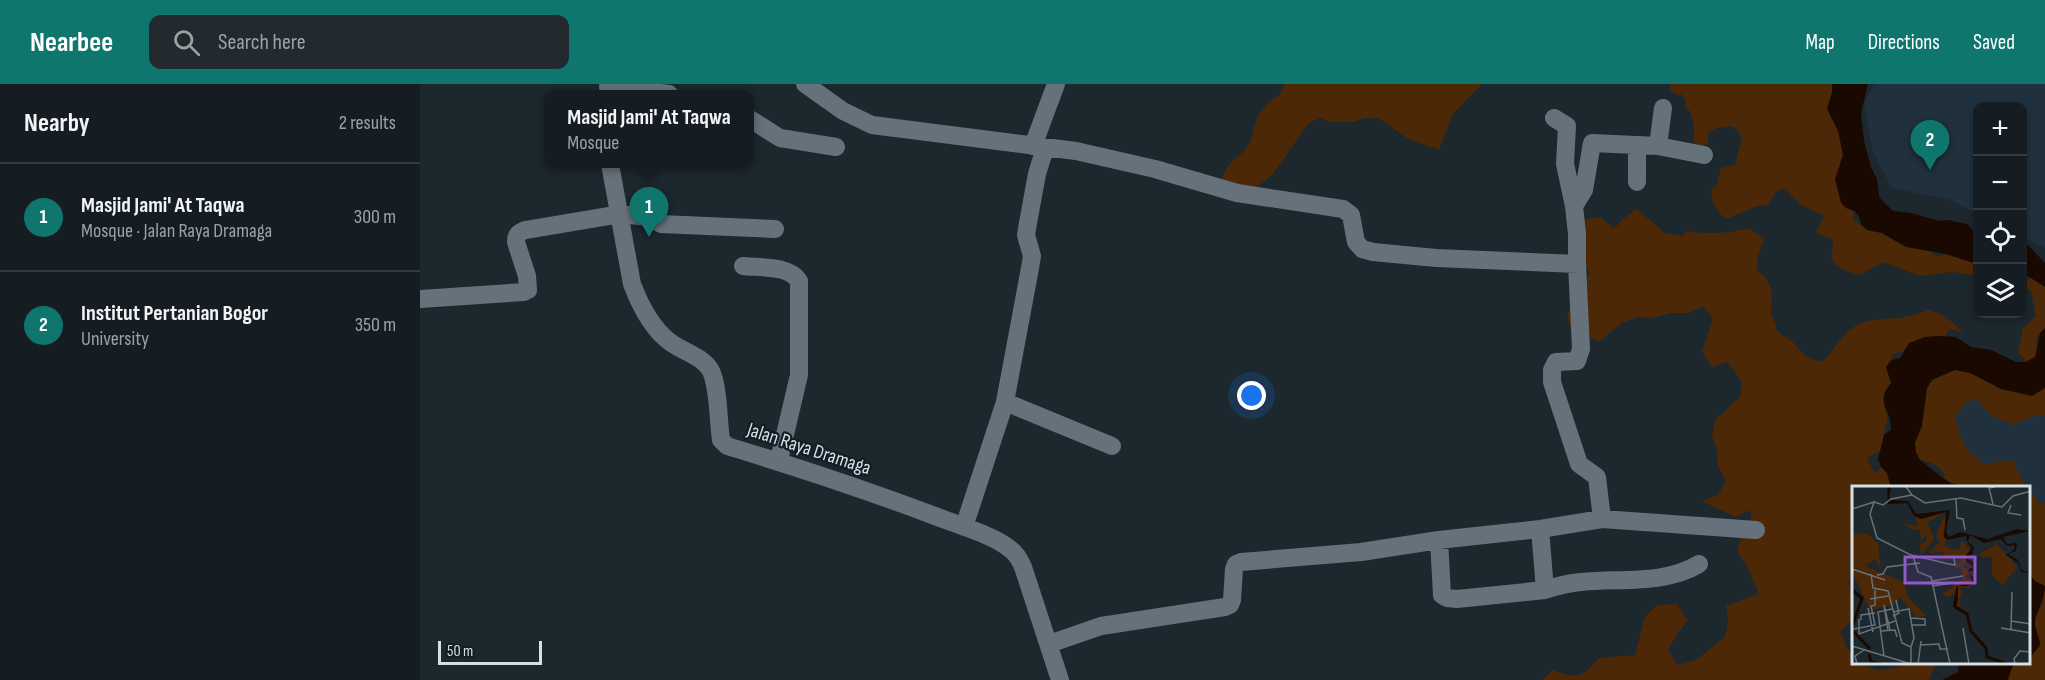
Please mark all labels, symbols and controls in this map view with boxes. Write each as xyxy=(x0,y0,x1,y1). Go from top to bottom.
search box xyxy=(149,15,569,69)
text: Nearbee xyxy=(30,26,113,59)
icon: search xyxy=(170,26,203,59)
text: Search here xyxy=(218,29,306,56)
text: Map xyxy=(1805,30,1835,55)
text: Directions xyxy=(1868,30,1940,55)
text: Saved xyxy=(1973,30,2015,55)
popup xyxy=(544,90,754,168)
map controls xyxy=(1973,102,2027,318)
button: + xyxy=(1973,102,2027,156)
text: Masjid Jami' At Taqwa xyxy=(567,104,731,131)
text: Nearby xyxy=(24,108,90,139)
text: 2 results xyxy=(339,111,396,135)
pin: 2 xyxy=(1910,120,1950,170)
text: Mosque xyxy=(567,131,619,155)
button: − xyxy=(1973,156,2027,210)
pin: 1 xyxy=(630,188,668,237)
text: Masjid Jami' At Taqwa xyxy=(81,192,244,219)
text: 1 xyxy=(40,205,47,229)
text: 300 m xyxy=(354,205,396,229)
button: locate xyxy=(1973,210,2027,264)
text: Mosque · Jalan Raya Dramaga xyxy=(81,219,272,243)
button: layers xyxy=(1973,264,2027,318)
text: Institut Pertanian Bogor xyxy=(81,300,268,327)
text: 2 xyxy=(39,313,48,337)
text: 350 m xyxy=(355,313,396,337)
text: University xyxy=(81,327,149,351)
your location xyxy=(1237,381,1266,410)
street label: Jalan Raya Dramaga xyxy=(743,417,874,480)
inset map xyxy=(1852,486,2030,665)
scale bar xyxy=(438,638,542,666)
text: 50 m xyxy=(447,642,473,661)

